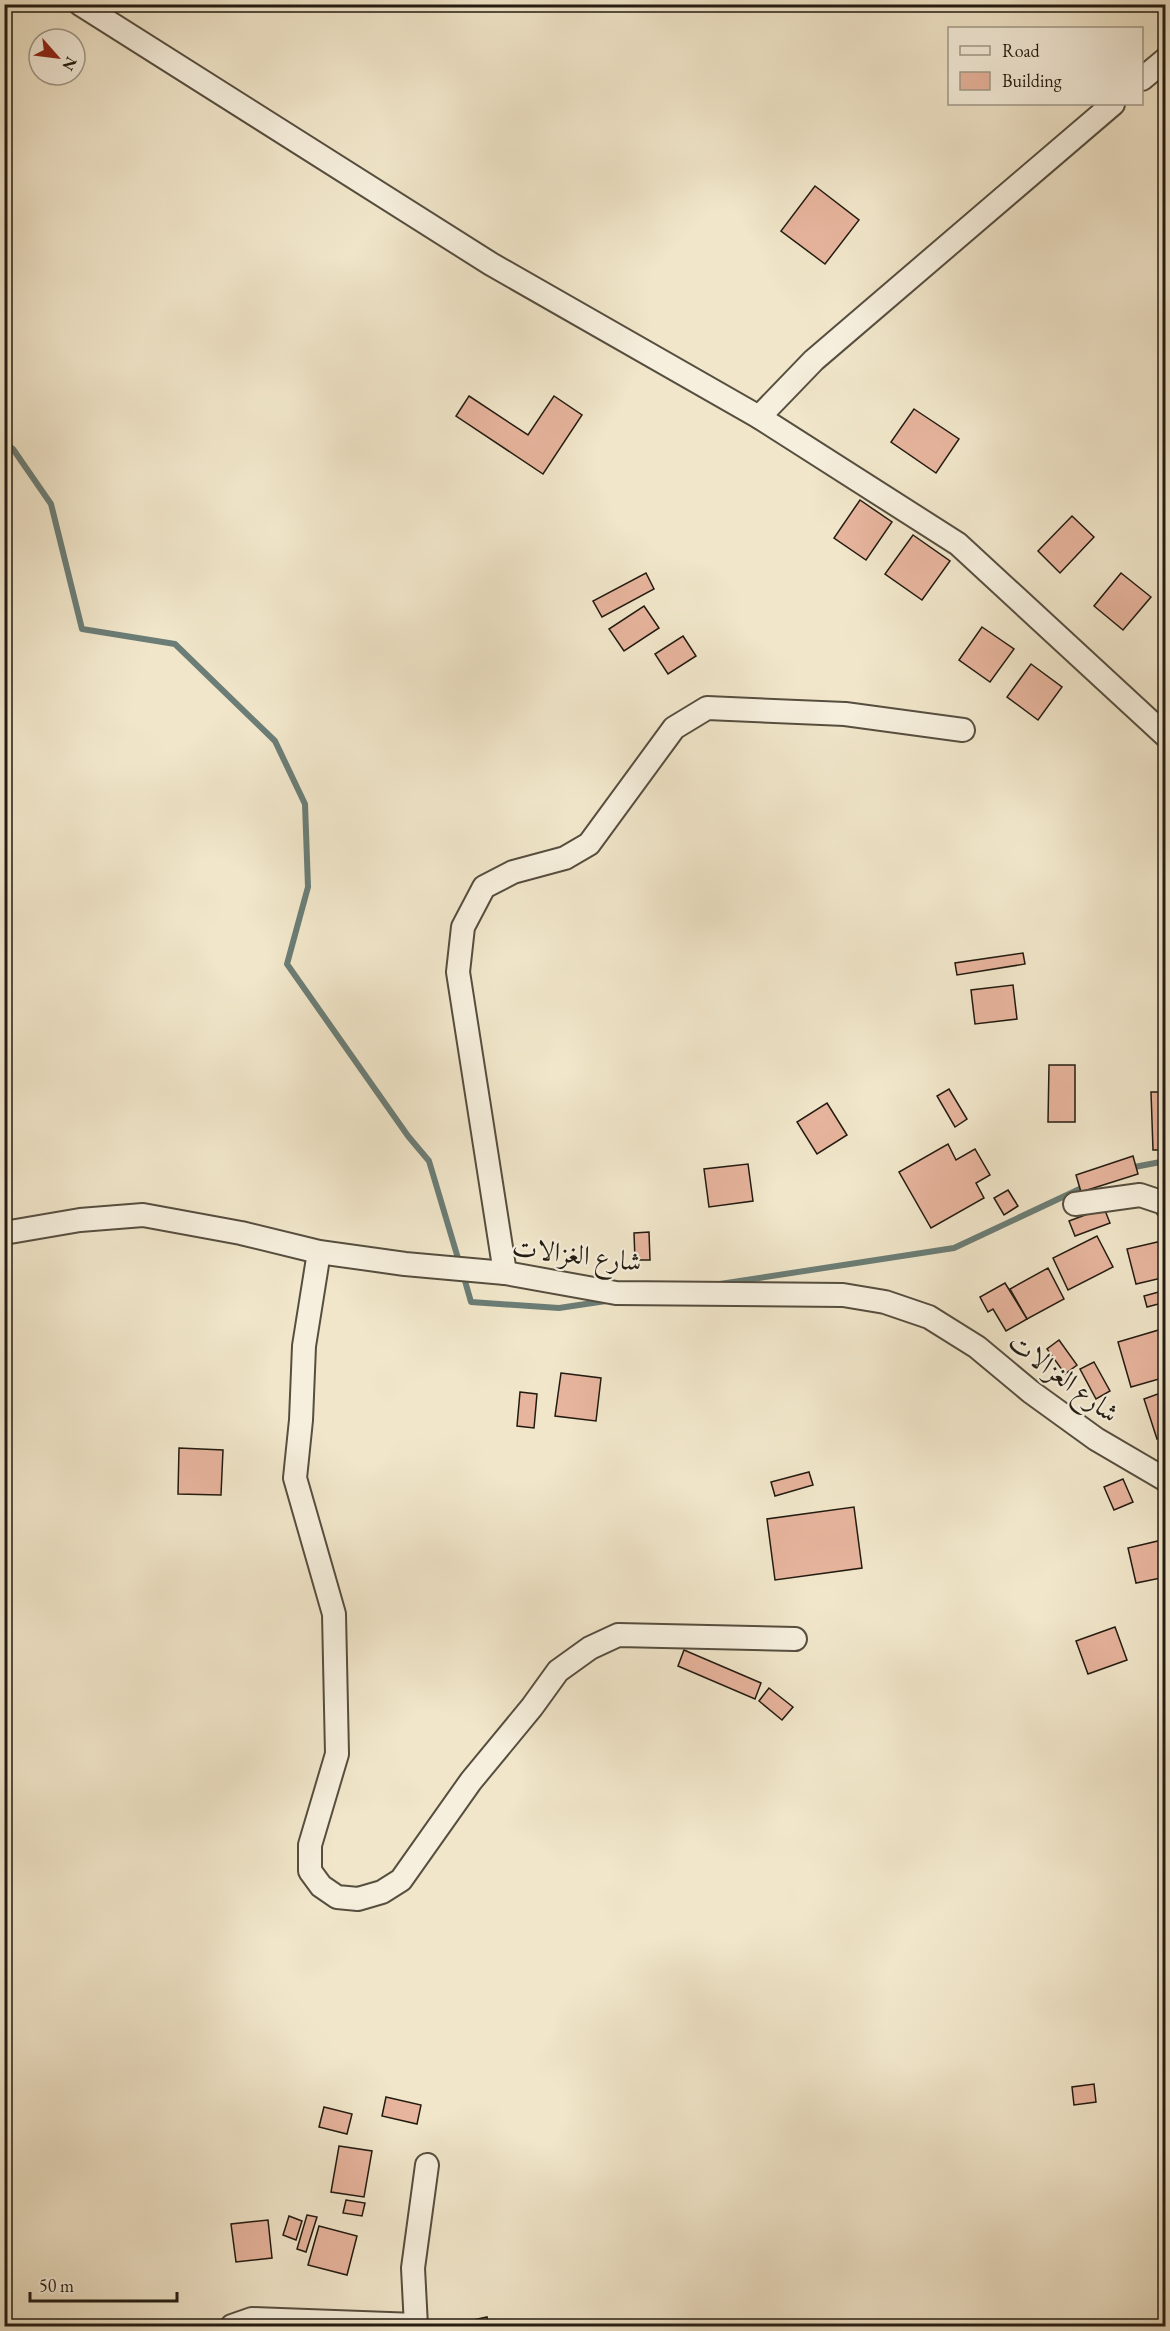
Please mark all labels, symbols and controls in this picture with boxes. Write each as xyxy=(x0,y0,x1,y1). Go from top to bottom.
north arrow xyxy=(27,27,87,87)
legend xyxy=(948,27,1143,105)
text: Road xyxy=(1002,39,1041,62)
text: N xyxy=(57,53,82,74)
text: Building xyxy=(1002,69,1062,92)
street label: شارع الغزالات xyxy=(510,1229,644,1284)
street label: شارع الغزالات xyxy=(998,1324,1127,1434)
scale bar xyxy=(30,2265,177,2303)
text: 50 m xyxy=(39,2274,74,2297)

